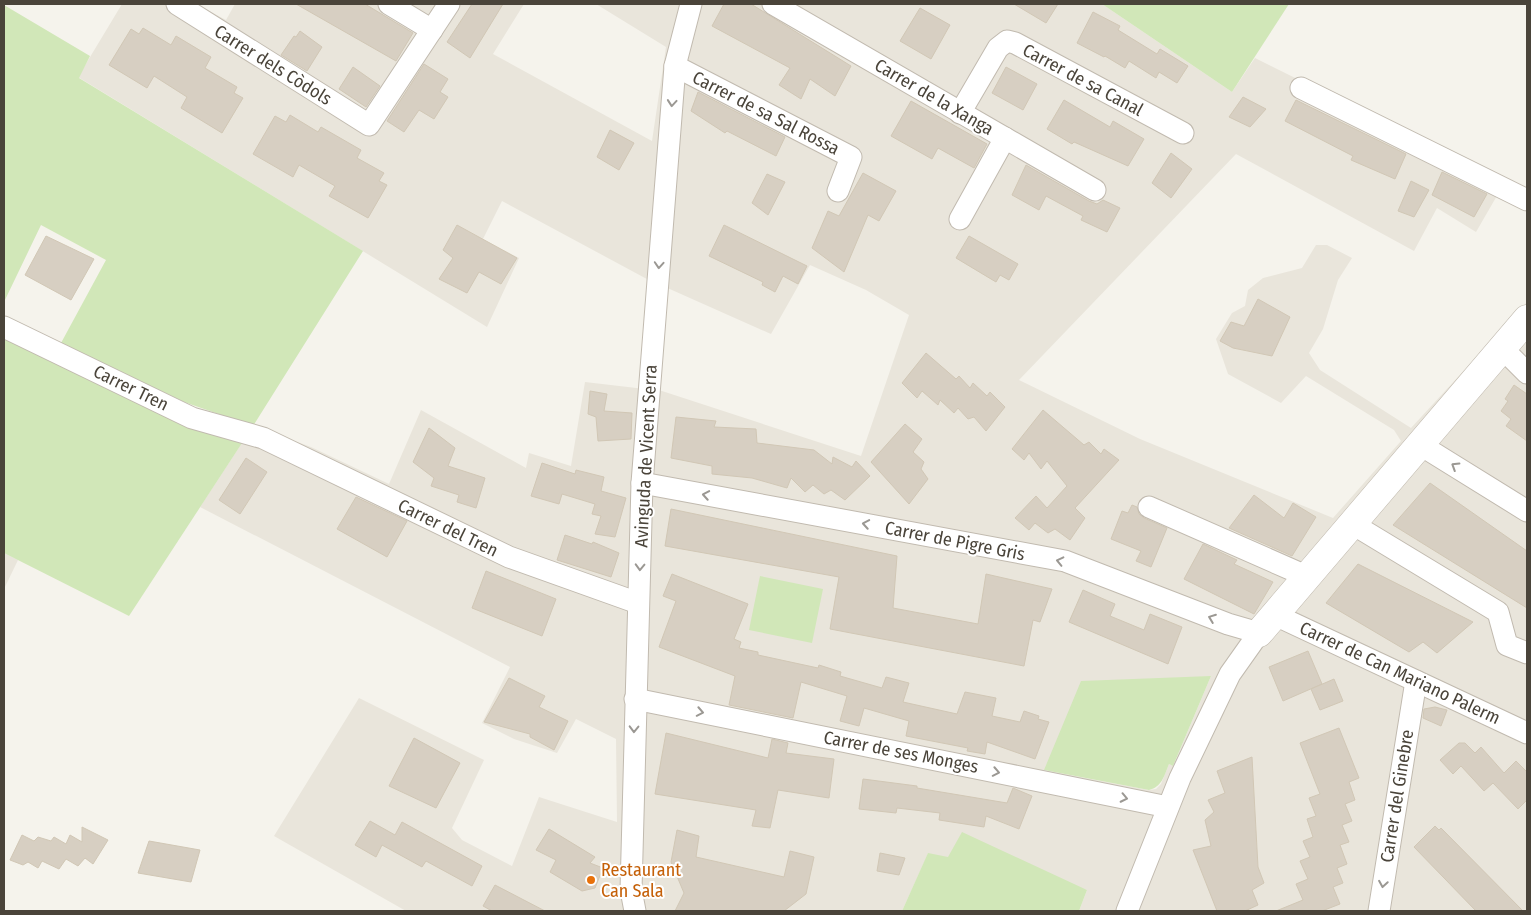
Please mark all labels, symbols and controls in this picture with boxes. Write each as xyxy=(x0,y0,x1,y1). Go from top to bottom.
street label: Carrer dels Còdols xyxy=(210,20,336,110)
street label: Carrer de sa Canal xyxy=(1019,39,1147,121)
street label: Carrer de la Xanga xyxy=(871,54,998,140)
street label: Carrer de sa Sal Rossa xyxy=(689,66,843,160)
one-way arrow xyxy=(667,99,678,107)
one-way arrow xyxy=(654,261,665,269)
street label: Carrer Tren xyxy=(90,360,172,416)
street label: Avinguda de Vicent Serra xyxy=(630,364,662,548)
one-way arrow xyxy=(1452,463,1461,473)
one-way arrow xyxy=(702,490,711,501)
street label: Carrer del Tren xyxy=(394,494,502,562)
street label: Carrer de Pigre Gris xyxy=(883,517,1027,565)
one-way arrow xyxy=(862,520,871,530)
one-way arrow xyxy=(1056,556,1065,567)
one-way arrow xyxy=(634,563,645,571)
one-way arrow xyxy=(1209,614,1217,624)
street label: Carrer de Can Mariano Palerm xyxy=(1296,617,1504,729)
one-way arrow xyxy=(695,706,704,717)
one-way arrow xyxy=(629,726,639,733)
street label: Carrer de ses Monges xyxy=(822,726,980,778)
street label: Carrer del Ginebre xyxy=(1376,728,1418,864)
one-way arrow xyxy=(992,766,1001,776)
one-way arrow xyxy=(1119,792,1128,802)
place label: Restaurant Can Sala xyxy=(601,859,681,902)
marker: Restaurant Can Sala xyxy=(585,874,597,886)
one-way arrow xyxy=(1379,880,1389,889)

